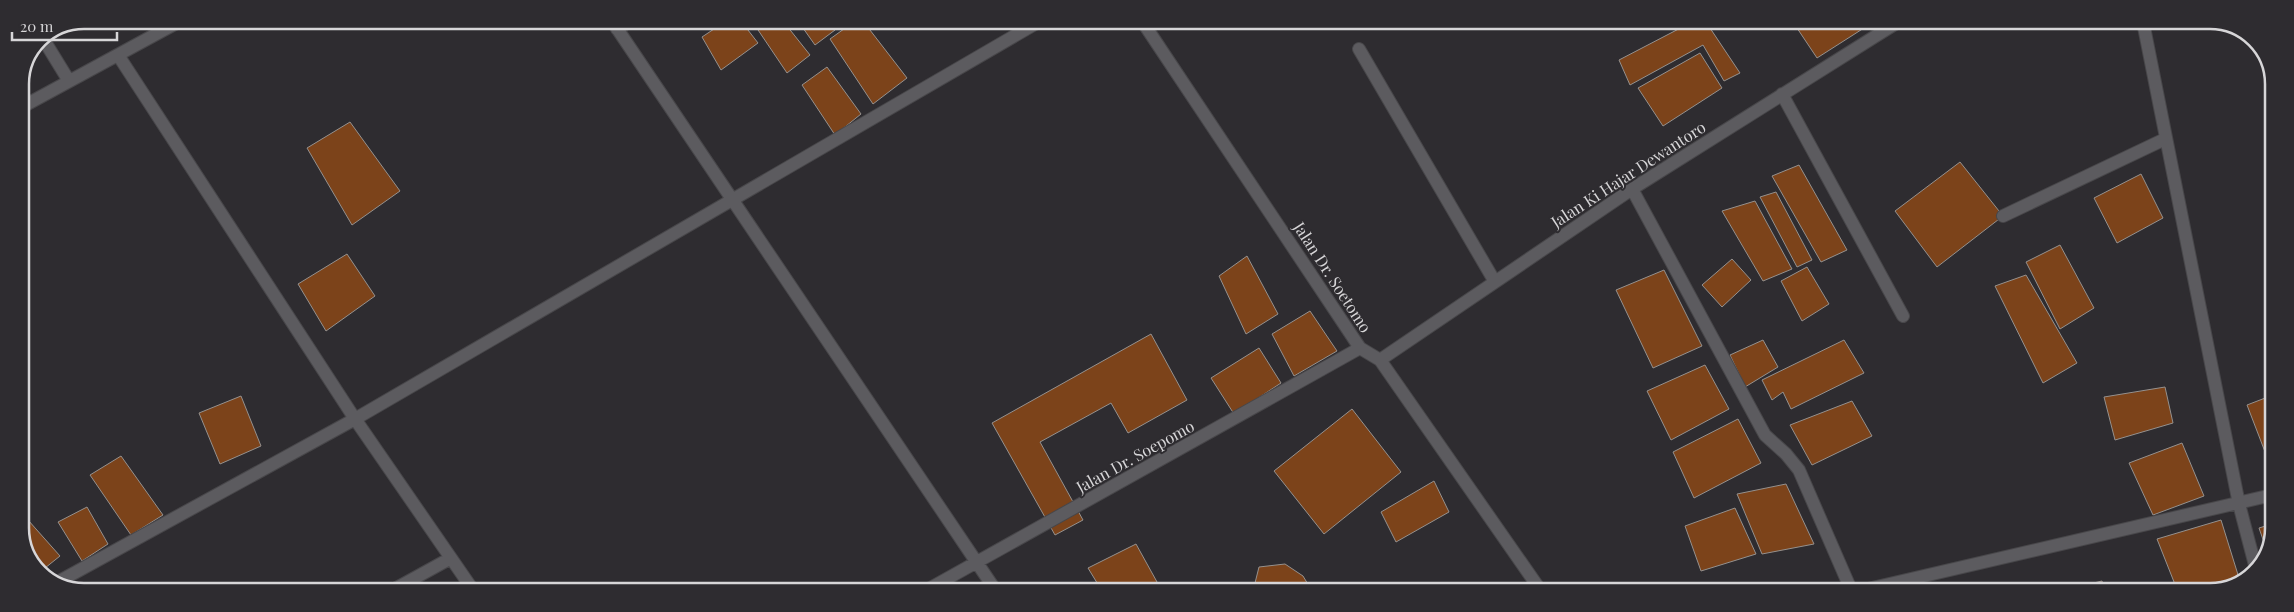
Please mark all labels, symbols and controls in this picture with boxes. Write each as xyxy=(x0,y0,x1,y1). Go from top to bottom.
scale bar xyxy=(12,10,118,42)
text: 20 m xyxy=(20,16,54,36)
street label: Jalan Ki Hajar Dewantoro xyxy=(1546,116,1710,232)
street label: Jalan Dr. Soetomo xyxy=(1289,217,1377,337)
street label: Jalan Dr. Soepomo xyxy=(1071,415,1198,498)

